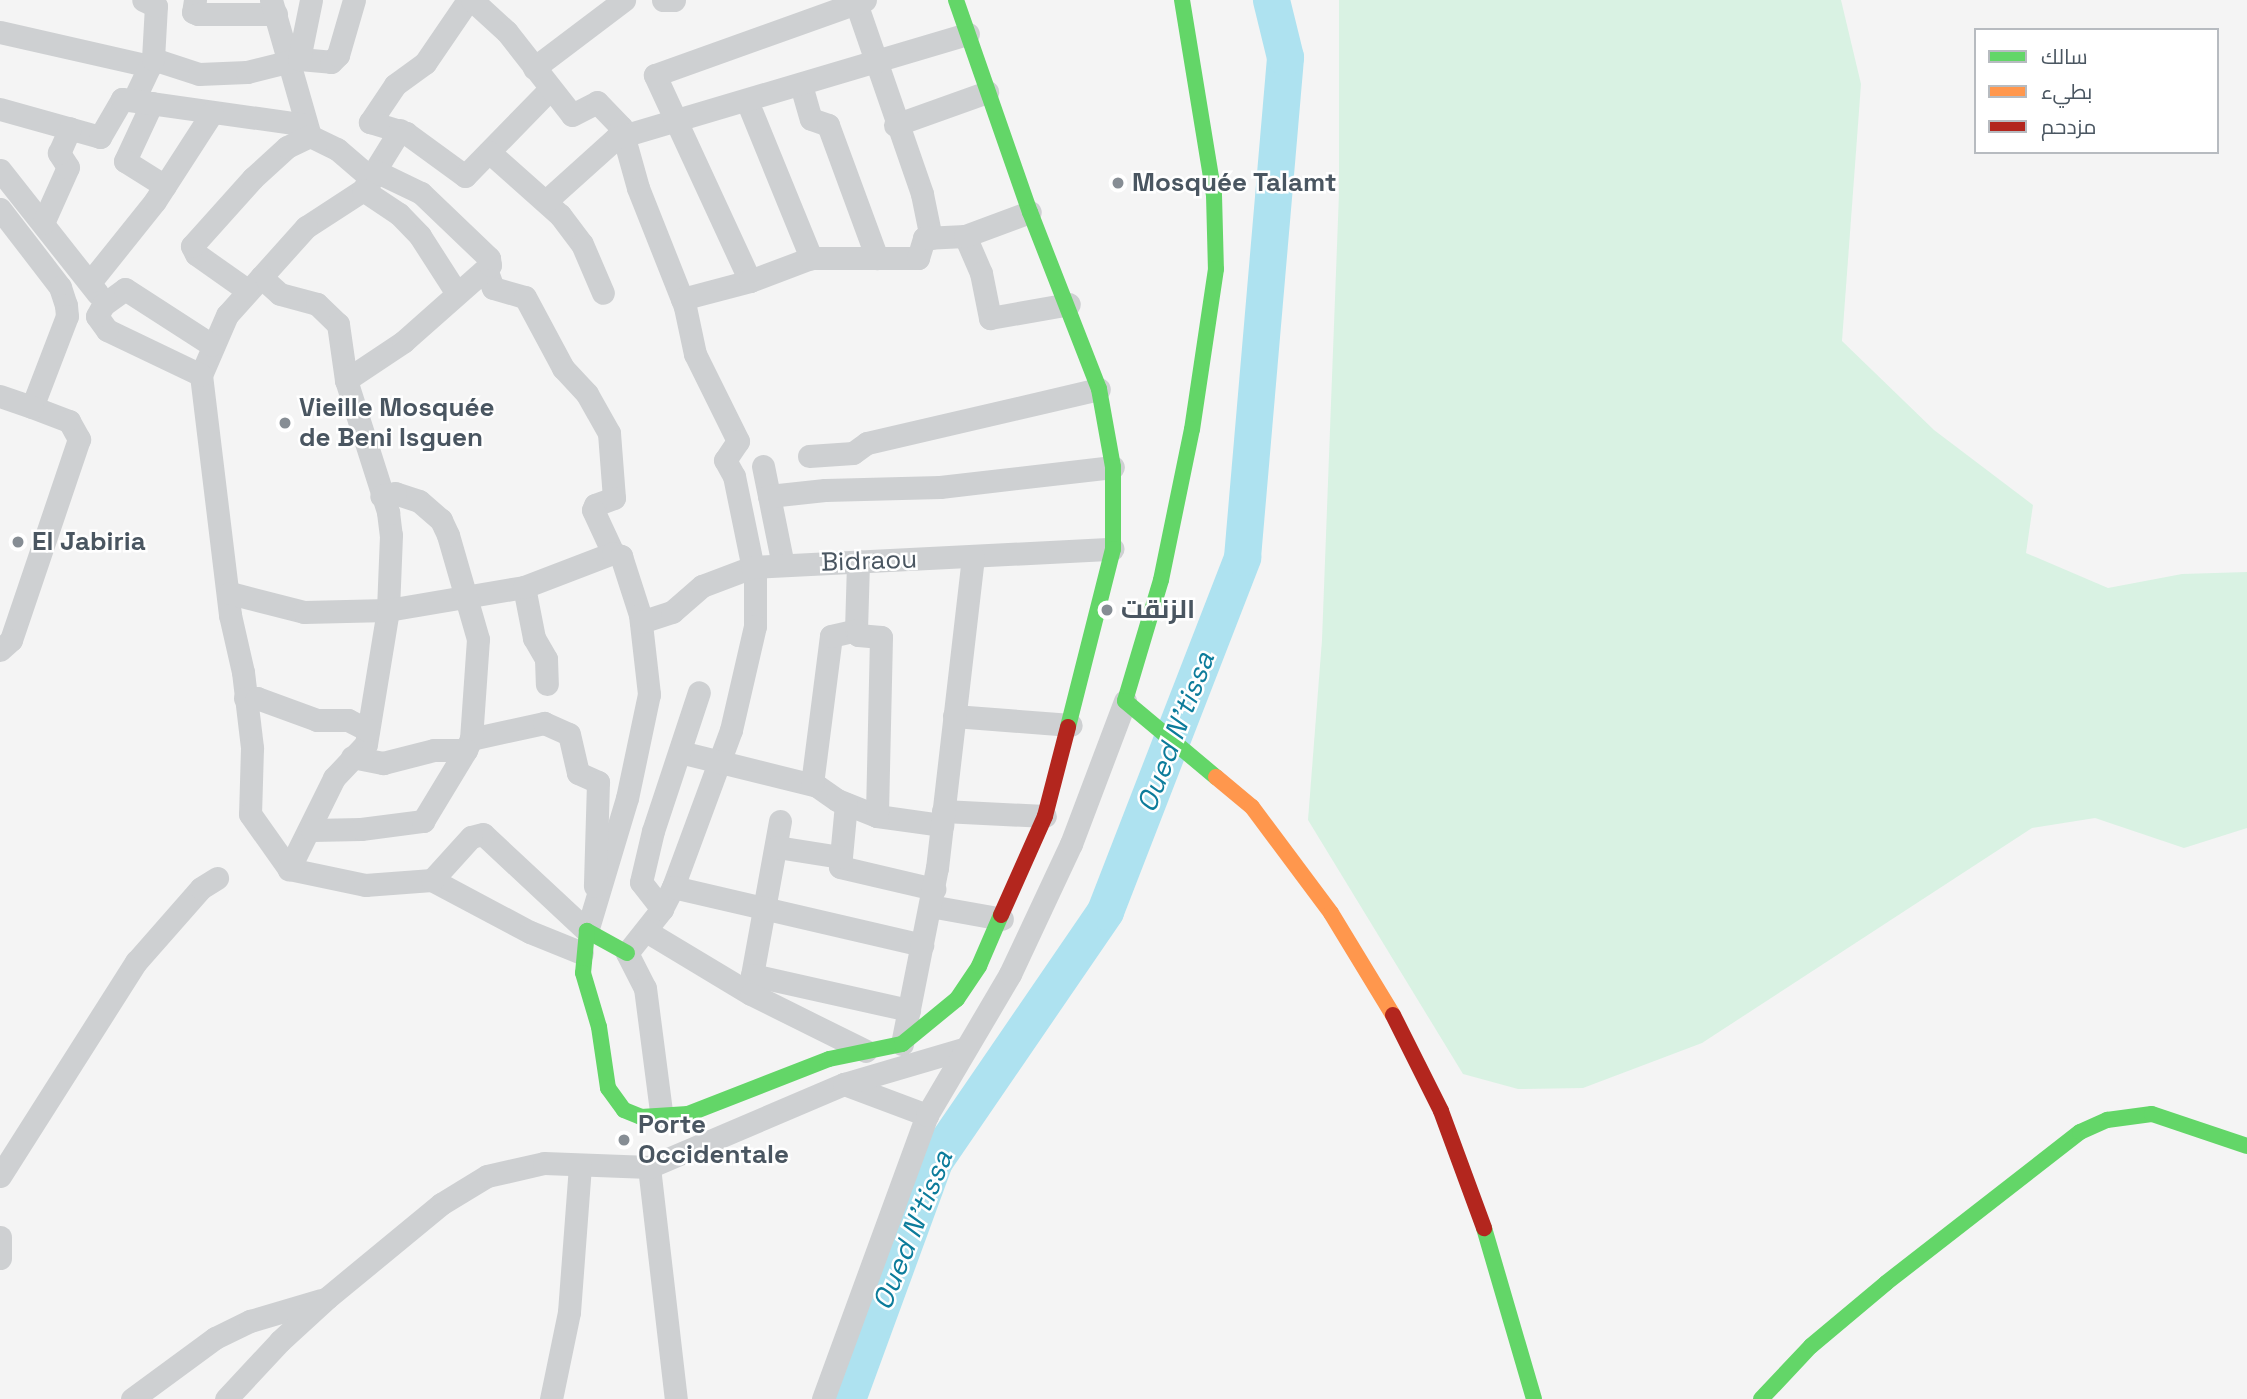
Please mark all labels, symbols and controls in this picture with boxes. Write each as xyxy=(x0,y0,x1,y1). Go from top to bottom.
legend xyxy=(1974,28,2219,154)
text: سالك xyxy=(2041,43,2088,70)
text: بطيء xyxy=(2041,78,2092,105)
text: مزدحم xyxy=(2041,113,2096,140)
place label: Mosquée Talamt xyxy=(1132,167,1337,199)
marker: Mosquée Talamt xyxy=(1110,175,1126,191)
place label: Vieille Mosquée de Beni Isguen xyxy=(299,392,494,453)
marker: Vieille Mosquée de Beni Isguen xyxy=(277,415,293,431)
place label: El Jabiria xyxy=(32,526,146,558)
marker: El Jabiria xyxy=(10,534,26,550)
street label: Bidraou xyxy=(820,544,918,578)
place label: الزنقت xyxy=(1121,594,1195,626)
marker: الزنقت xyxy=(1099,602,1115,618)
water label: Oued N'tissa xyxy=(1129,647,1221,817)
place label: Porte Occidentale xyxy=(638,1109,789,1170)
marker: Porte Occidentale xyxy=(616,1132,632,1148)
water label: Oued N'tissa xyxy=(865,1146,959,1314)

